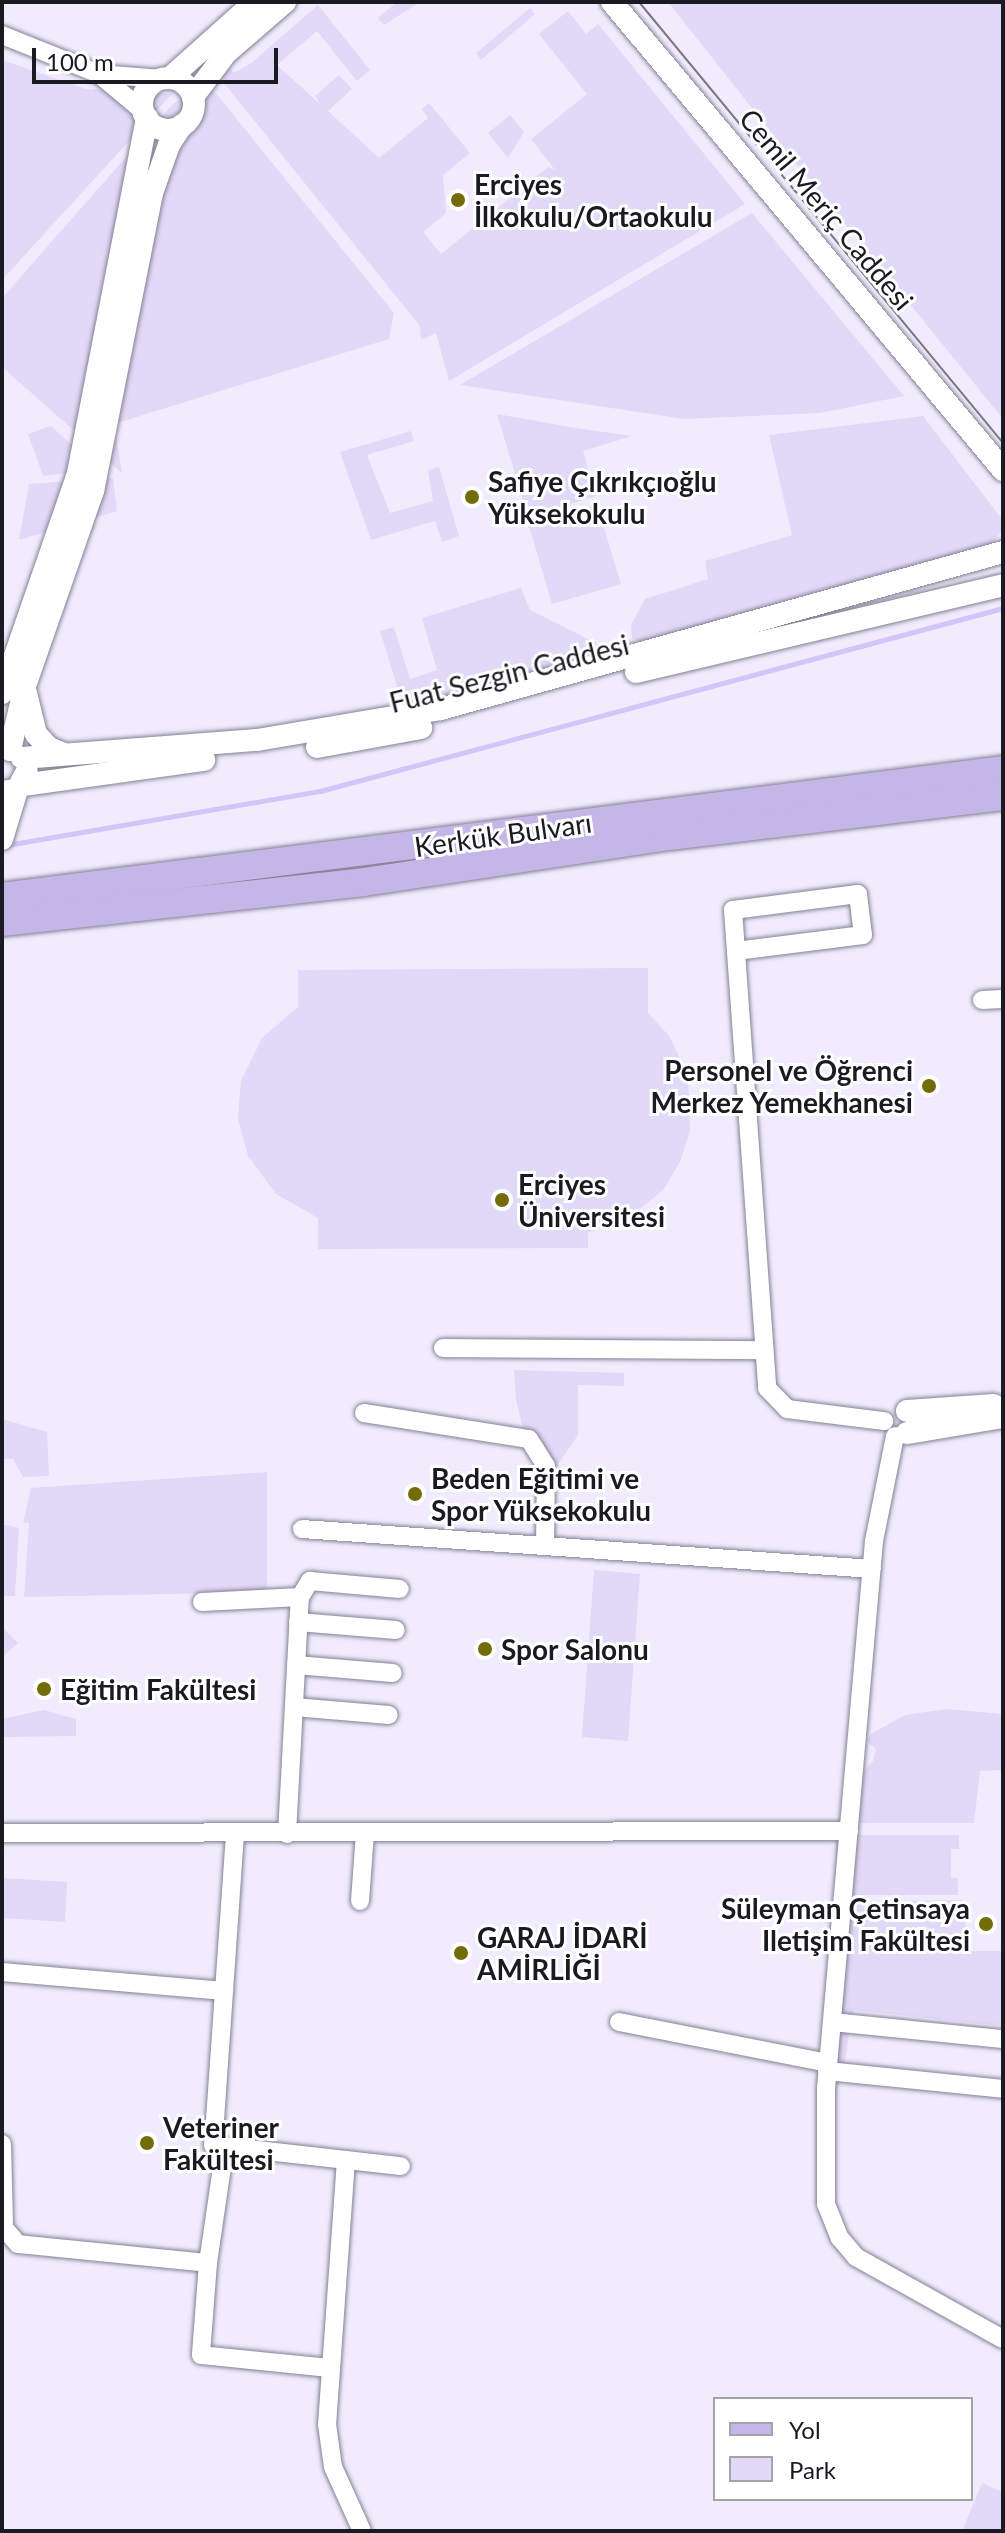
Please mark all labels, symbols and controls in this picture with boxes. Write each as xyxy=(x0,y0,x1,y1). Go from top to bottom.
scale bar xyxy=(36,32,282,82)
text: 100 m xyxy=(46,47,114,76)
street label: Cemil Meriç Caddesi xyxy=(733,102,921,316)
place label: Erciyes İlkokulu/Ortaokulu xyxy=(474,167,713,233)
marker: Erciyes İlkokulu/Ortaokulu xyxy=(449,191,467,209)
place label: Safiye Çıkrıkçıoğlu Yüksekokulu xyxy=(488,464,717,530)
marker: Safiye Çıkrıkçıoğlu Yüksekokulu xyxy=(463,488,481,506)
street label: Fuat Sezgin Caddesi xyxy=(386,627,632,719)
street label: Kerkük Bulvarı xyxy=(412,805,594,863)
place label: Personel ve Öğrenci Merkez Yemekhanesi xyxy=(649,1053,913,1119)
marker: Personel ve Öğrenci Merkez Yemekhanesi xyxy=(920,1077,938,1095)
place label: Erciyes Üniversitesi xyxy=(518,1167,665,1233)
marker: Erciyes Üniversitesi xyxy=(493,1191,511,1209)
place label: Beden Eğitimi ve Spor Yüksekokulu xyxy=(431,1461,653,1527)
marker: Beden Eğitimi ve Spor Yüksekokulu xyxy=(406,1485,424,1503)
place label: Spor Salonu xyxy=(501,1632,649,1666)
marker: Spor Salonu xyxy=(476,1640,494,1658)
place label: Eğitim Fakültesi xyxy=(60,1672,256,1706)
marker: Eğitim Fakültesi xyxy=(35,1680,53,1698)
place label: Süleyman Çetinsaya Iletişim Fakültesi xyxy=(721,1891,970,1957)
marker: Süleyman Çetinsaya Iletişim Fakültesi xyxy=(977,1915,995,1933)
place label: GARAJ İDARİ AMİRLİĞİ xyxy=(477,1920,648,1986)
marker: GARAJ İDARİ AMİRLİĞİ xyxy=(452,1944,470,1962)
place label: Veteriner Fakültesi xyxy=(163,2110,279,2176)
marker: Veteriner Fakültesi xyxy=(138,2134,156,2152)
legend xyxy=(713,2397,973,2501)
text: Yol xyxy=(789,2415,821,2444)
text: Park xyxy=(789,2455,836,2484)

